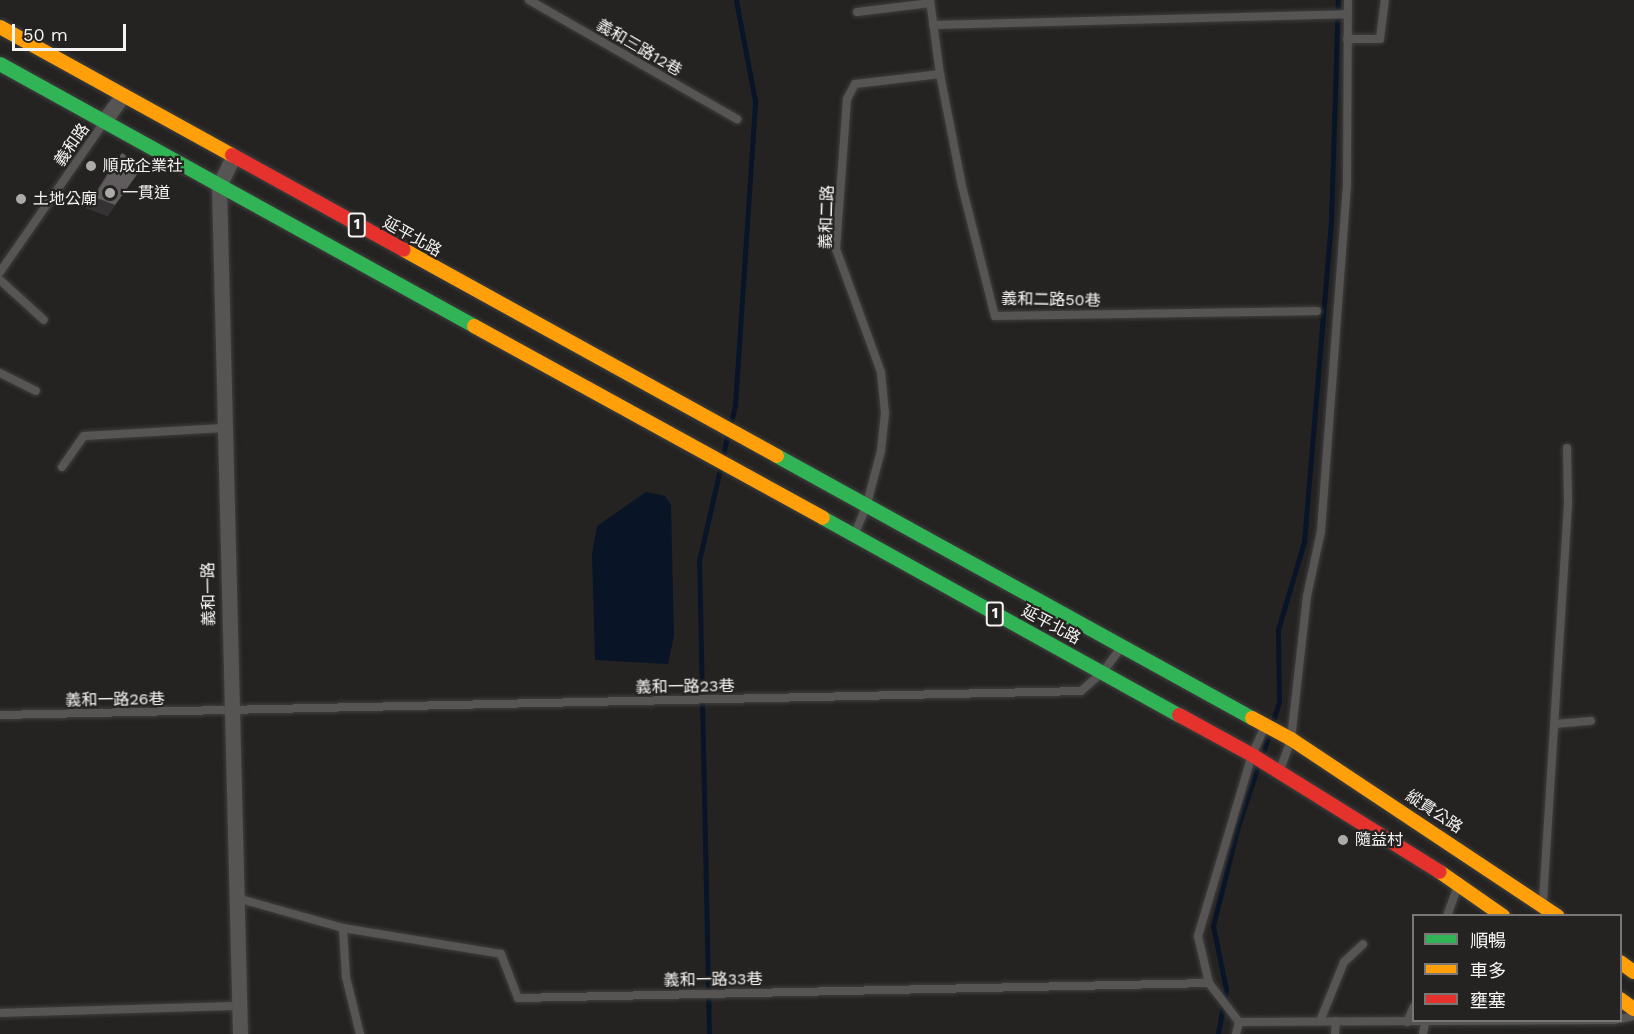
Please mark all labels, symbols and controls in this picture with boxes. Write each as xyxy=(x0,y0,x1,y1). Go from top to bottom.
scale bar xyxy=(15,12,129,50)
street label: 義和三路12巷 xyxy=(593,16,685,80)
text: 50 m xyxy=(23,24,68,45)
street label: 義和路 xyxy=(50,120,94,170)
place label: 順成企業社 xyxy=(103,156,183,176)
marker: 順成企業社 xyxy=(84,159,98,173)
place label: 一貫道 xyxy=(122,183,170,203)
street label: 義和二路 xyxy=(816,185,838,249)
marker: 一貫道 xyxy=(103,186,117,200)
place label: 土地公廟 xyxy=(33,189,97,209)
marker: 土地公廟 xyxy=(14,192,28,206)
road number: 1 xyxy=(346,213,368,237)
street label: 延平北路 xyxy=(379,213,445,261)
street label: 義和二路50巷 xyxy=(1001,290,1101,310)
street label: 義和一路 xyxy=(199,562,219,626)
road number: 1 xyxy=(984,602,1006,626)
street label: 延平北路 xyxy=(1018,602,1084,648)
street label: 義和一路23巷 xyxy=(636,677,734,697)
street label: 義和一路26巷 xyxy=(65,690,165,710)
street label: 縱貫公路 xyxy=(1402,787,1466,837)
place label: 隨益村 xyxy=(1355,830,1403,850)
marker: 隨益村 xyxy=(1336,833,1350,847)
legend xyxy=(1412,914,1622,1022)
text: 順暢 xyxy=(1470,930,1506,951)
text: 車多 xyxy=(1470,960,1506,981)
street label: 義和一路33巷 xyxy=(664,970,762,990)
text: 壅塞 xyxy=(1470,990,1506,1011)

